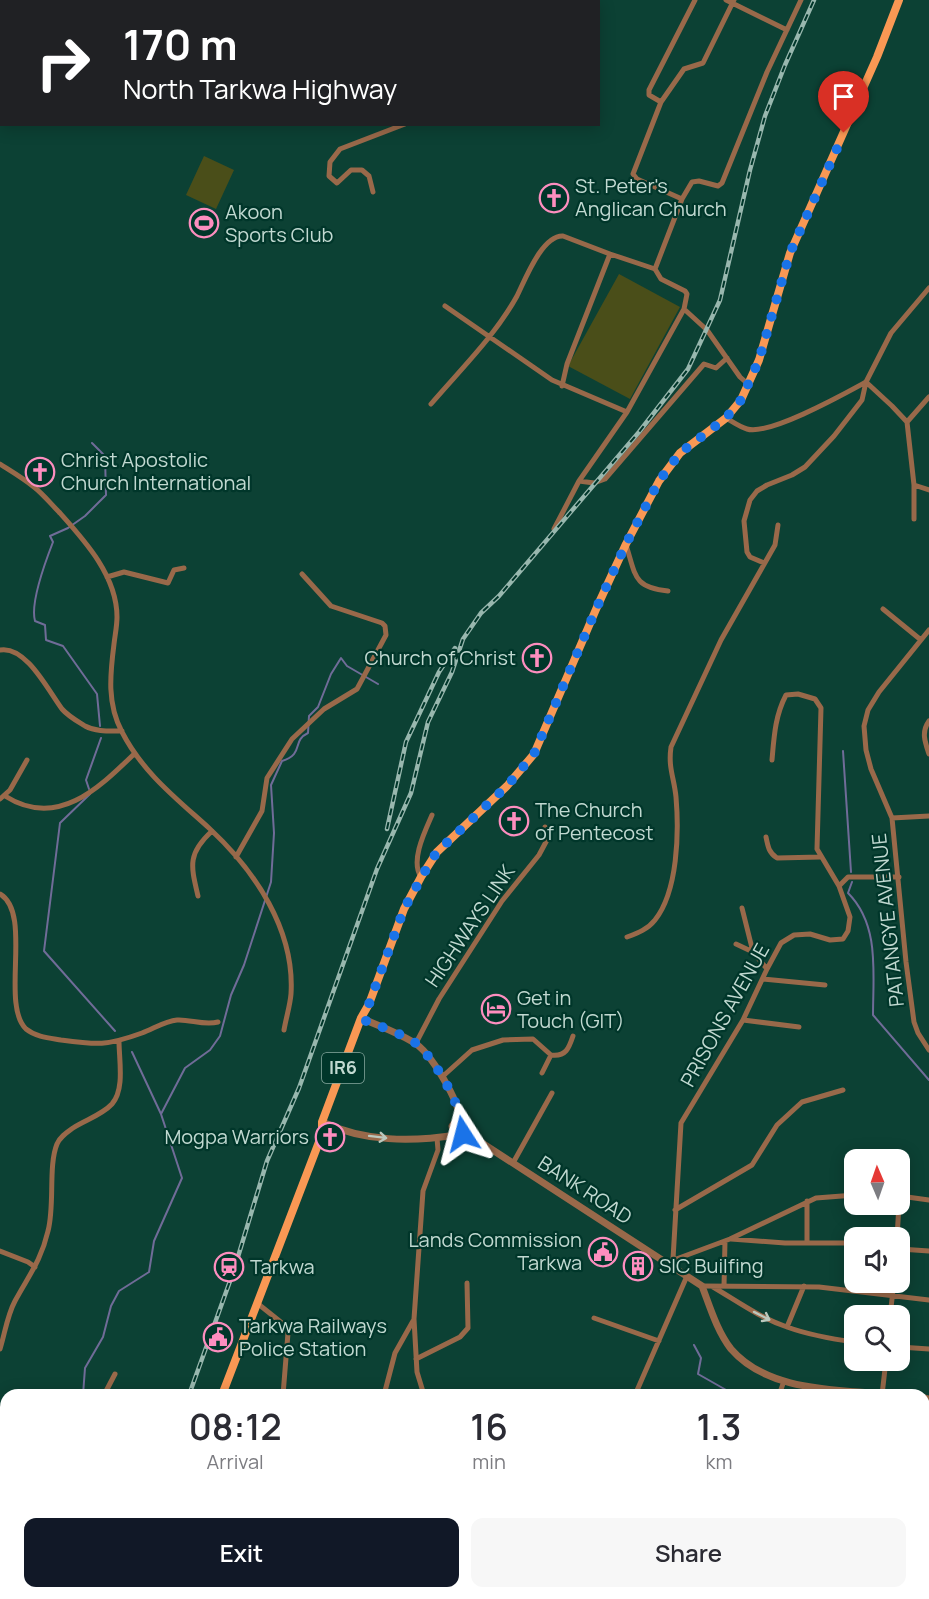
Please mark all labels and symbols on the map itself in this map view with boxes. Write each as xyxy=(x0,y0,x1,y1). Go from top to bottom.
pin xyxy=(818,71,869,133)
place label: St. Peter's Anglican Church xyxy=(575,172,727,222)
church icon: St. Peter's Anglican Church xyxy=(538,182,570,214)
place label: Akoon Sports Club xyxy=(225,198,334,248)
sports icon: Akoon Sports Club xyxy=(188,207,220,239)
place label: Christ Apostolic Church International xyxy=(61,446,251,496)
church icon: Christ Apostolic Church International xyxy=(24,456,56,488)
church icon: Church of Christ xyxy=(521,642,553,674)
place label: Church of Christ xyxy=(364,644,516,671)
place label: The Church of Pentecost xyxy=(535,796,654,846)
church icon: The Church of Pentecost xyxy=(498,805,530,837)
street label: PATANGYE AVENUE xyxy=(865,832,910,1008)
street label: HIGHWAYS LINK xyxy=(419,859,521,992)
street label: PRISONS AVENUE xyxy=(674,938,775,1091)
place label: Get in Touch (GIT) xyxy=(517,984,625,1034)
hotel icon: Get in Touch (GIT) xyxy=(480,993,512,1025)
road number: IR6 xyxy=(322,1053,364,1083)
position arrow xyxy=(431,1102,495,1166)
church icon: Mogpa Warriors xyxy=(314,1121,346,1153)
place label: Mogpa Warriors xyxy=(164,1123,309,1150)
one-way arrow xyxy=(368,1132,388,1143)
street label: BANK ROAD xyxy=(533,1149,637,1230)
north arrow xyxy=(844,1149,910,1215)
place label: Lands Commission Tarkwa xyxy=(408,1226,582,1276)
public building icon: Lands Commission Tarkwa xyxy=(587,1236,619,1268)
building icon: SIC Builfing xyxy=(622,1250,654,1282)
station icon: Tarkwa xyxy=(213,1251,245,1283)
place label: SIC Builfing xyxy=(659,1252,764,1279)
place label: Tarkwa xyxy=(250,1253,315,1280)
one-way arrow xyxy=(753,1310,771,1322)
place label: Tarkwa Railways Police Station xyxy=(239,1312,387,1362)
public building icon: Tarkwa Railways Police Station xyxy=(202,1321,234,1353)

